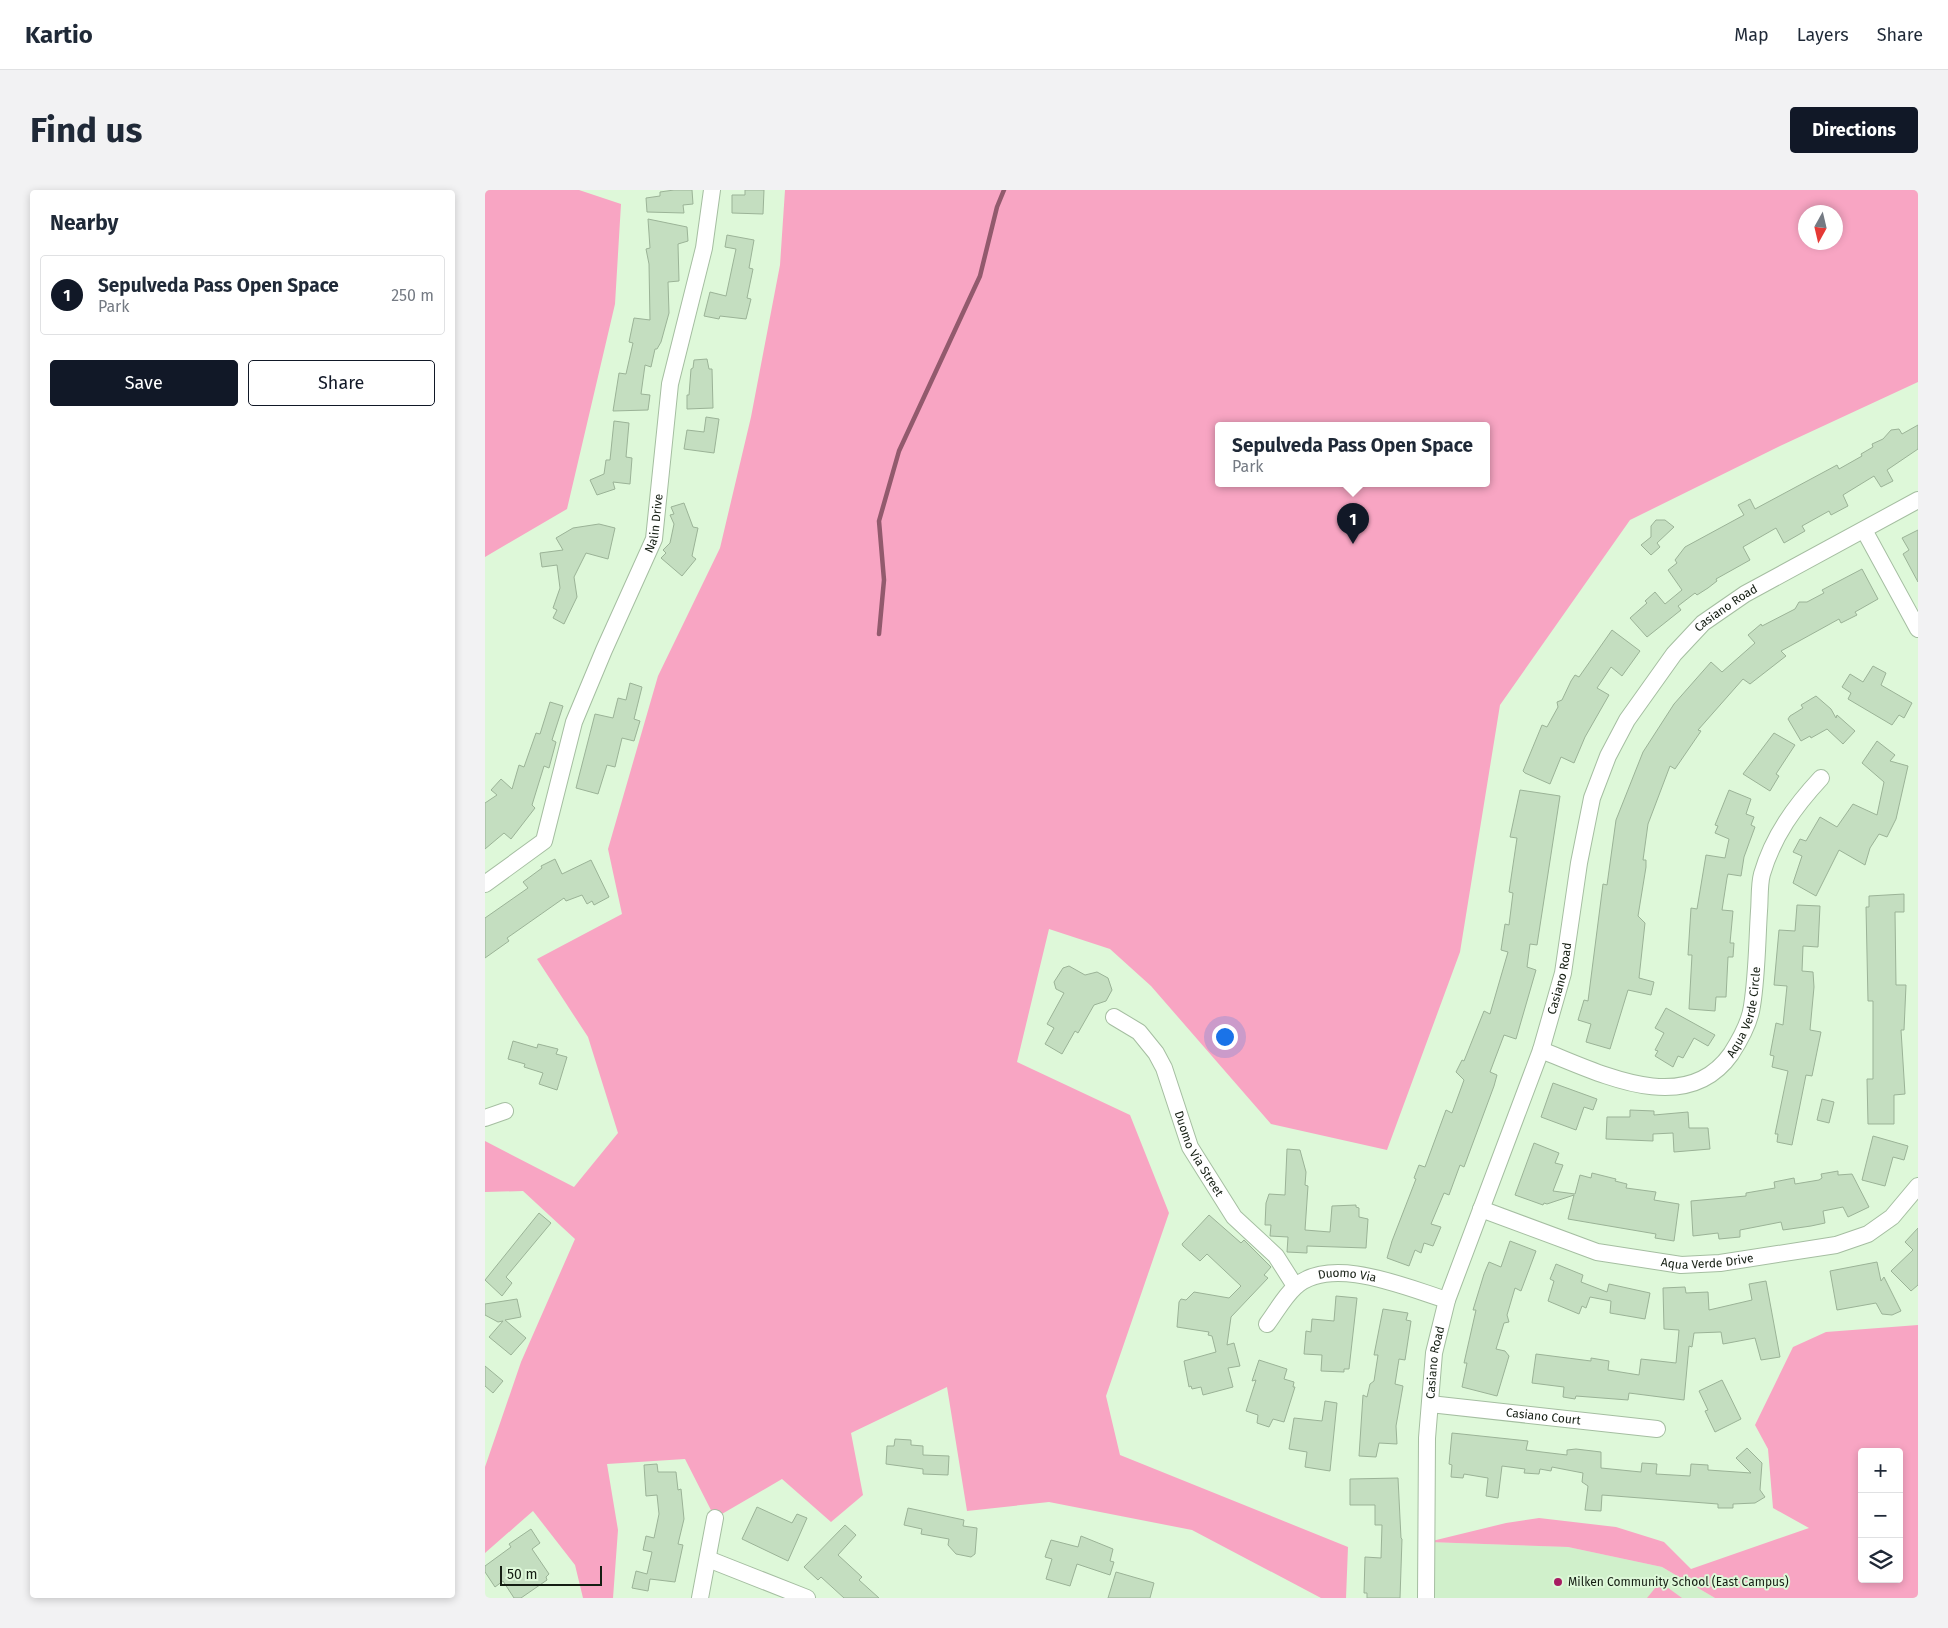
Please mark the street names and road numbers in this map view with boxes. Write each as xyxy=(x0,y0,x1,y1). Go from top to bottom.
street label: Nalin Drive xyxy=(642,493,666,555)
street label: Casiano Road xyxy=(1691,582,1760,635)
street label: Casiano Road xyxy=(1545,942,1574,1016)
street label: Aqua Verde Circle xyxy=(1724,966,1763,1060)
street label: Duomo Via Street xyxy=(1172,1109,1227,1200)
street label: Aqua Verde Drive xyxy=(1660,1251,1754,1272)
street label: Duomo Via xyxy=(1317,1266,1378,1285)
street label: Casiano Road xyxy=(1423,1325,1447,1399)
street label: Casiano Court xyxy=(1505,1405,1582,1428)

